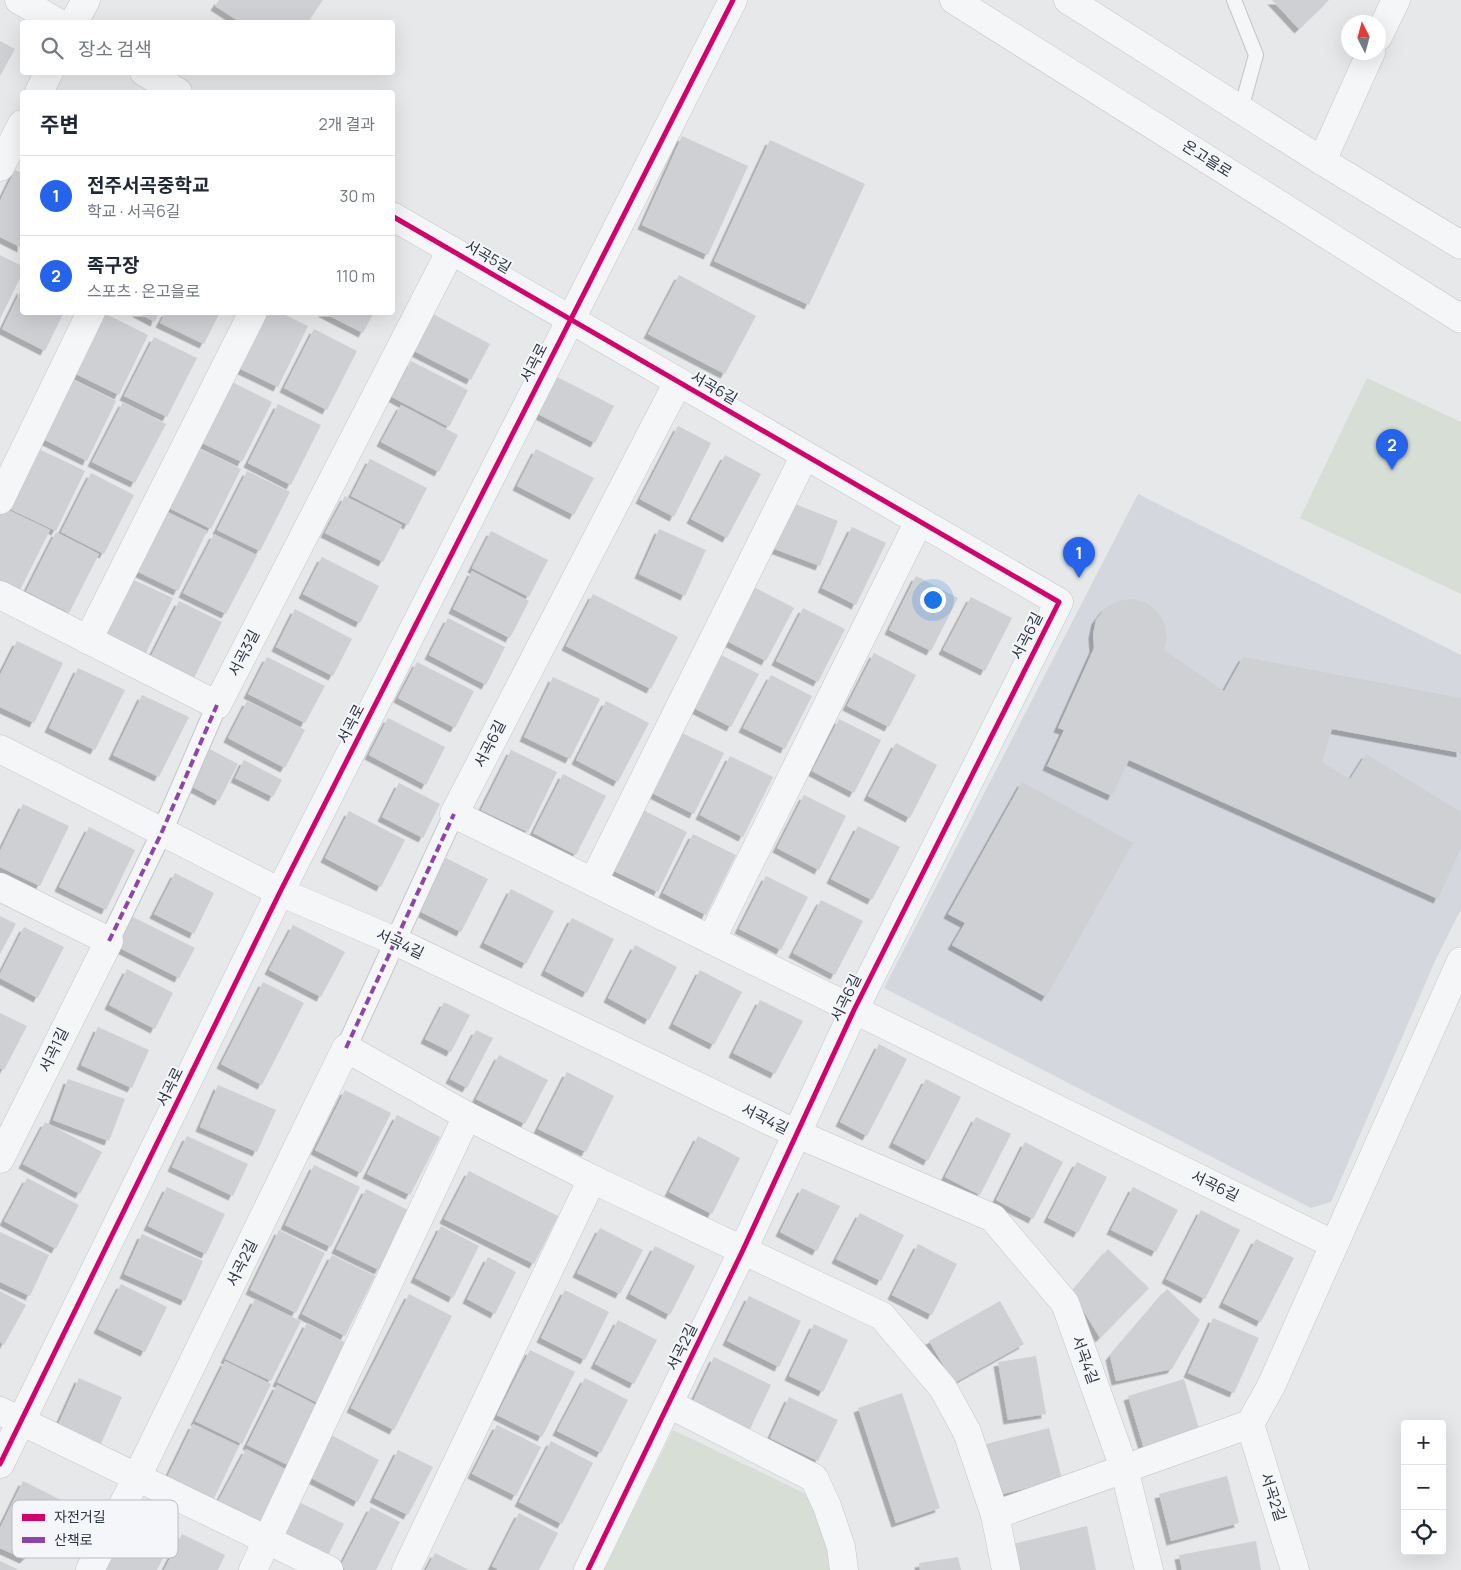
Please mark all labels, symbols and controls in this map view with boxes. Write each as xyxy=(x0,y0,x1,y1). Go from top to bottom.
north arrow xyxy=(1341,15,1386,60)
search box xyxy=(20,20,395,75)
icon: search xyxy=(38,34,66,62)
text: 장소 검색 xyxy=(78,36,152,62)
text: 주변 xyxy=(40,110,79,138)
text: 2개 결과 xyxy=(319,113,375,135)
street label: 온고을로 xyxy=(1178,135,1236,182)
text: 전주서곡중학교 xyxy=(87,172,209,198)
text: 1 xyxy=(52,185,60,207)
text: 30 m xyxy=(340,185,375,207)
text: 학교 · 서곡6길 xyxy=(87,200,181,222)
street label: 서곡5길 xyxy=(461,235,515,278)
text: 족구장 xyxy=(87,252,139,278)
text: 2 xyxy=(51,265,61,287)
text: 110 m xyxy=(336,265,375,287)
text: 스포츠 · 온고을로 xyxy=(87,280,200,302)
street label: 서곡로 xyxy=(515,340,552,386)
street label: 서곡6길 xyxy=(687,366,741,409)
pin: 2 xyxy=(1376,429,1408,470)
pin: 1 xyxy=(1063,537,1095,578)
your location xyxy=(920,587,946,613)
street label: 서곡6길 xyxy=(1006,608,1047,663)
street label: 서곡3길 xyxy=(223,626,264,680)
street label: 서곡로 xyxy=(332,701,369,747)
street label: 서곡6길 xyxy=(469,716,510,771)
street label: 서곡4길 xyxy=(373,923,427,964)
street label: 서곡6길 xyxy=(825,970,866,1025)
street label: 서곡1길 xyxy=(34,1024,73,1076)
street label: 서곡로 xyxy=(151,1064,188,1110)
street label: 서곡4길 xyxy=(738,1098,792,1139)
street label: 서곡6길 xyxy=(1188,1165,1243,1206)
street label: 서곡2길 xyxy=(221,1236,262,1290)
street label: 서곡2길 xyxy=(661,1320,702,1374)
street label: 서곡4길 xyxy=(1067,1333,1104,1387)
map controls xyxy=(1401,1420,1446,1555)
button: + xyxy=(1401,1420,1446,1465)
button: − xyxy=(1401,1465,1446,1510)
street label: 서곡2길 xyxy=(1256,1470,1291,1524)
legend xyxy=(12,1500,178,1558)
text: 자전거길 xyxy=(54,1507,106,1526)
button: locate xyxy=(1401,1510,1446,1555)
text: 산책로 xyxy=(54,1530,93,1549)

